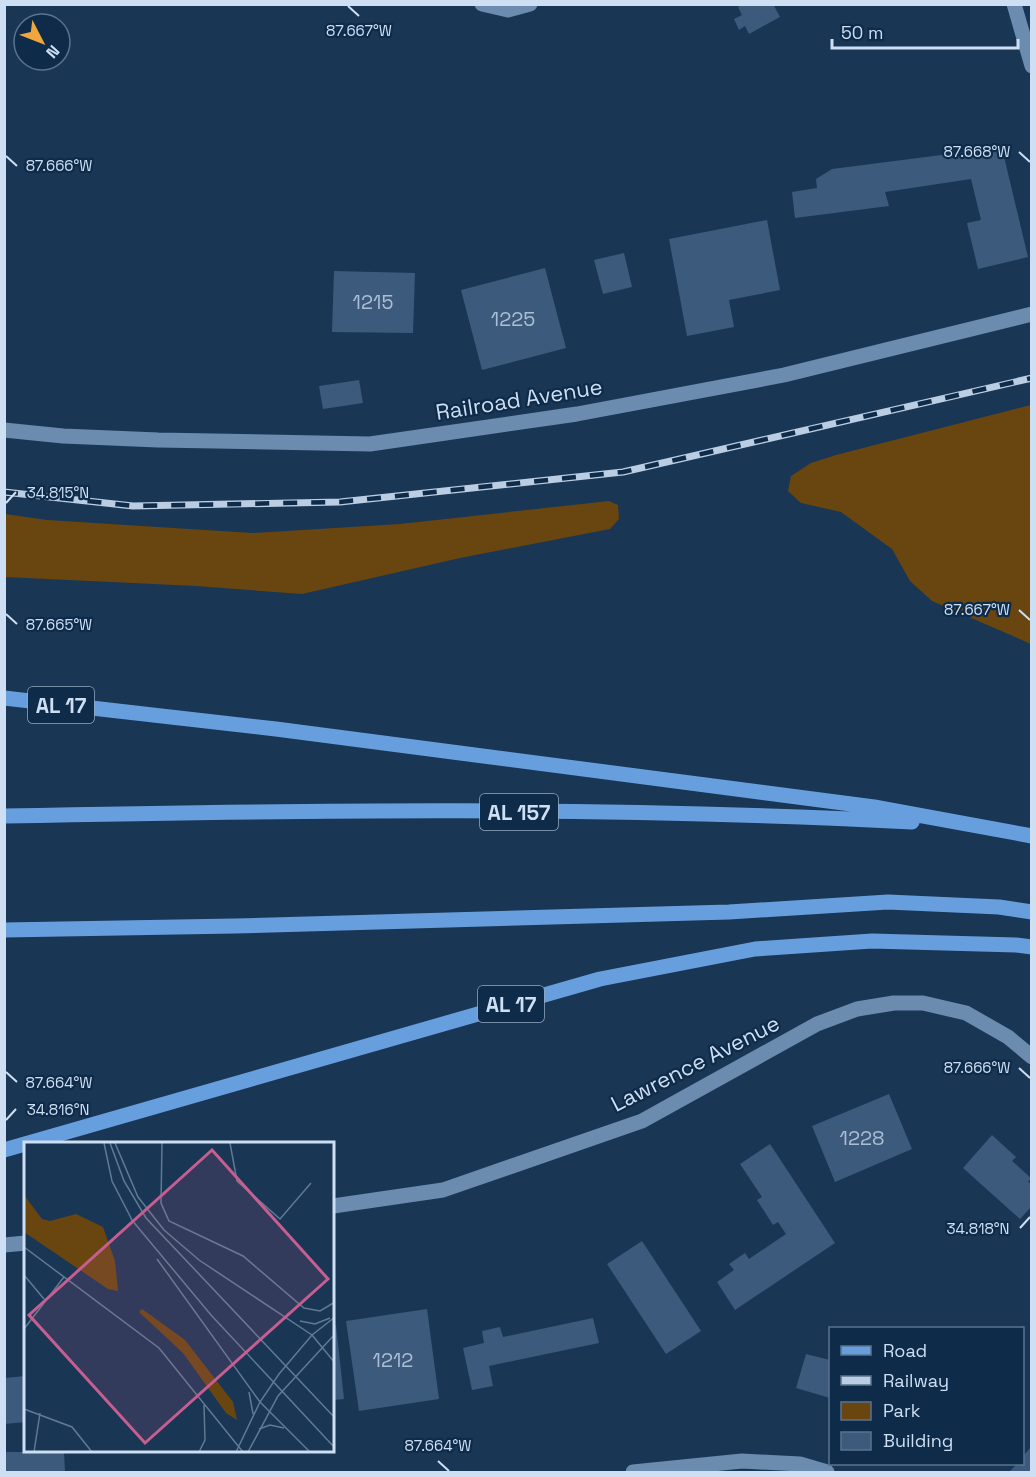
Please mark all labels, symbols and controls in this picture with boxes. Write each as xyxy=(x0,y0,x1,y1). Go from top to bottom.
north arrow xyxy=(12,12,72,72)
scale bar xyxy=(832,12,1018,50)
text: 87.667°W xyxy=(326,21,392,40)
text: 50 m xyxy=(841,21,883,44)
text: N xyxy=(41,41,64,63)
text: 87.668°W xyxy=(944,142,1010,161)
text: 87.666°W xyxy=(26,156,92,175)
house number: 1215 xyxy=(353,289,393,315)
house number: 1225 xyxy=(491,306,535,332)
street label: Railroad Avenue xyxy=(434,372,604,426)
text: 34.815°N xyxy=(27,483,89,502)
text: 87.667°W xyxy=(944,600,1010,619)
text: 87.665°W xyxy=(26,615,92,634)
road number: AL 17 xyxy=(28,687,94,723)
road number: AL 157 xyxy=(480,794,558,830)
road number: AL 17 xyxy=(478,986,544,1022)
street label: Lawrence Avenue xyxy=(606,1008,784,1118)
text: 87.666°W xyxy=(944,1058,1010,1077)
text: 87.664°W xyxy=(26,1073,92,1092)
text: 34.816°N xyxy=(27,1100,89,1119)
house number: 1228 xyxy=(840,1125,884,1151)
inset map xyxy=(24,1142,334,1453)
text: 34.818°N xyxy=(947,1219,1009,1238)
legend xyxy=(829,1327,1024,1465)
text: Road xyxy=(883,1339,927,1362)
house number: 1212 xyxy=(373,1347,413,1373)
text: Railway xyxy=(883,1369,949,1392)
text: Park xyxy=(883,1399,921,1422)
text: Building xyxy=(883,1429,953,1452)
text: 87.664°W xyxy=(405,1436,471,1455)

